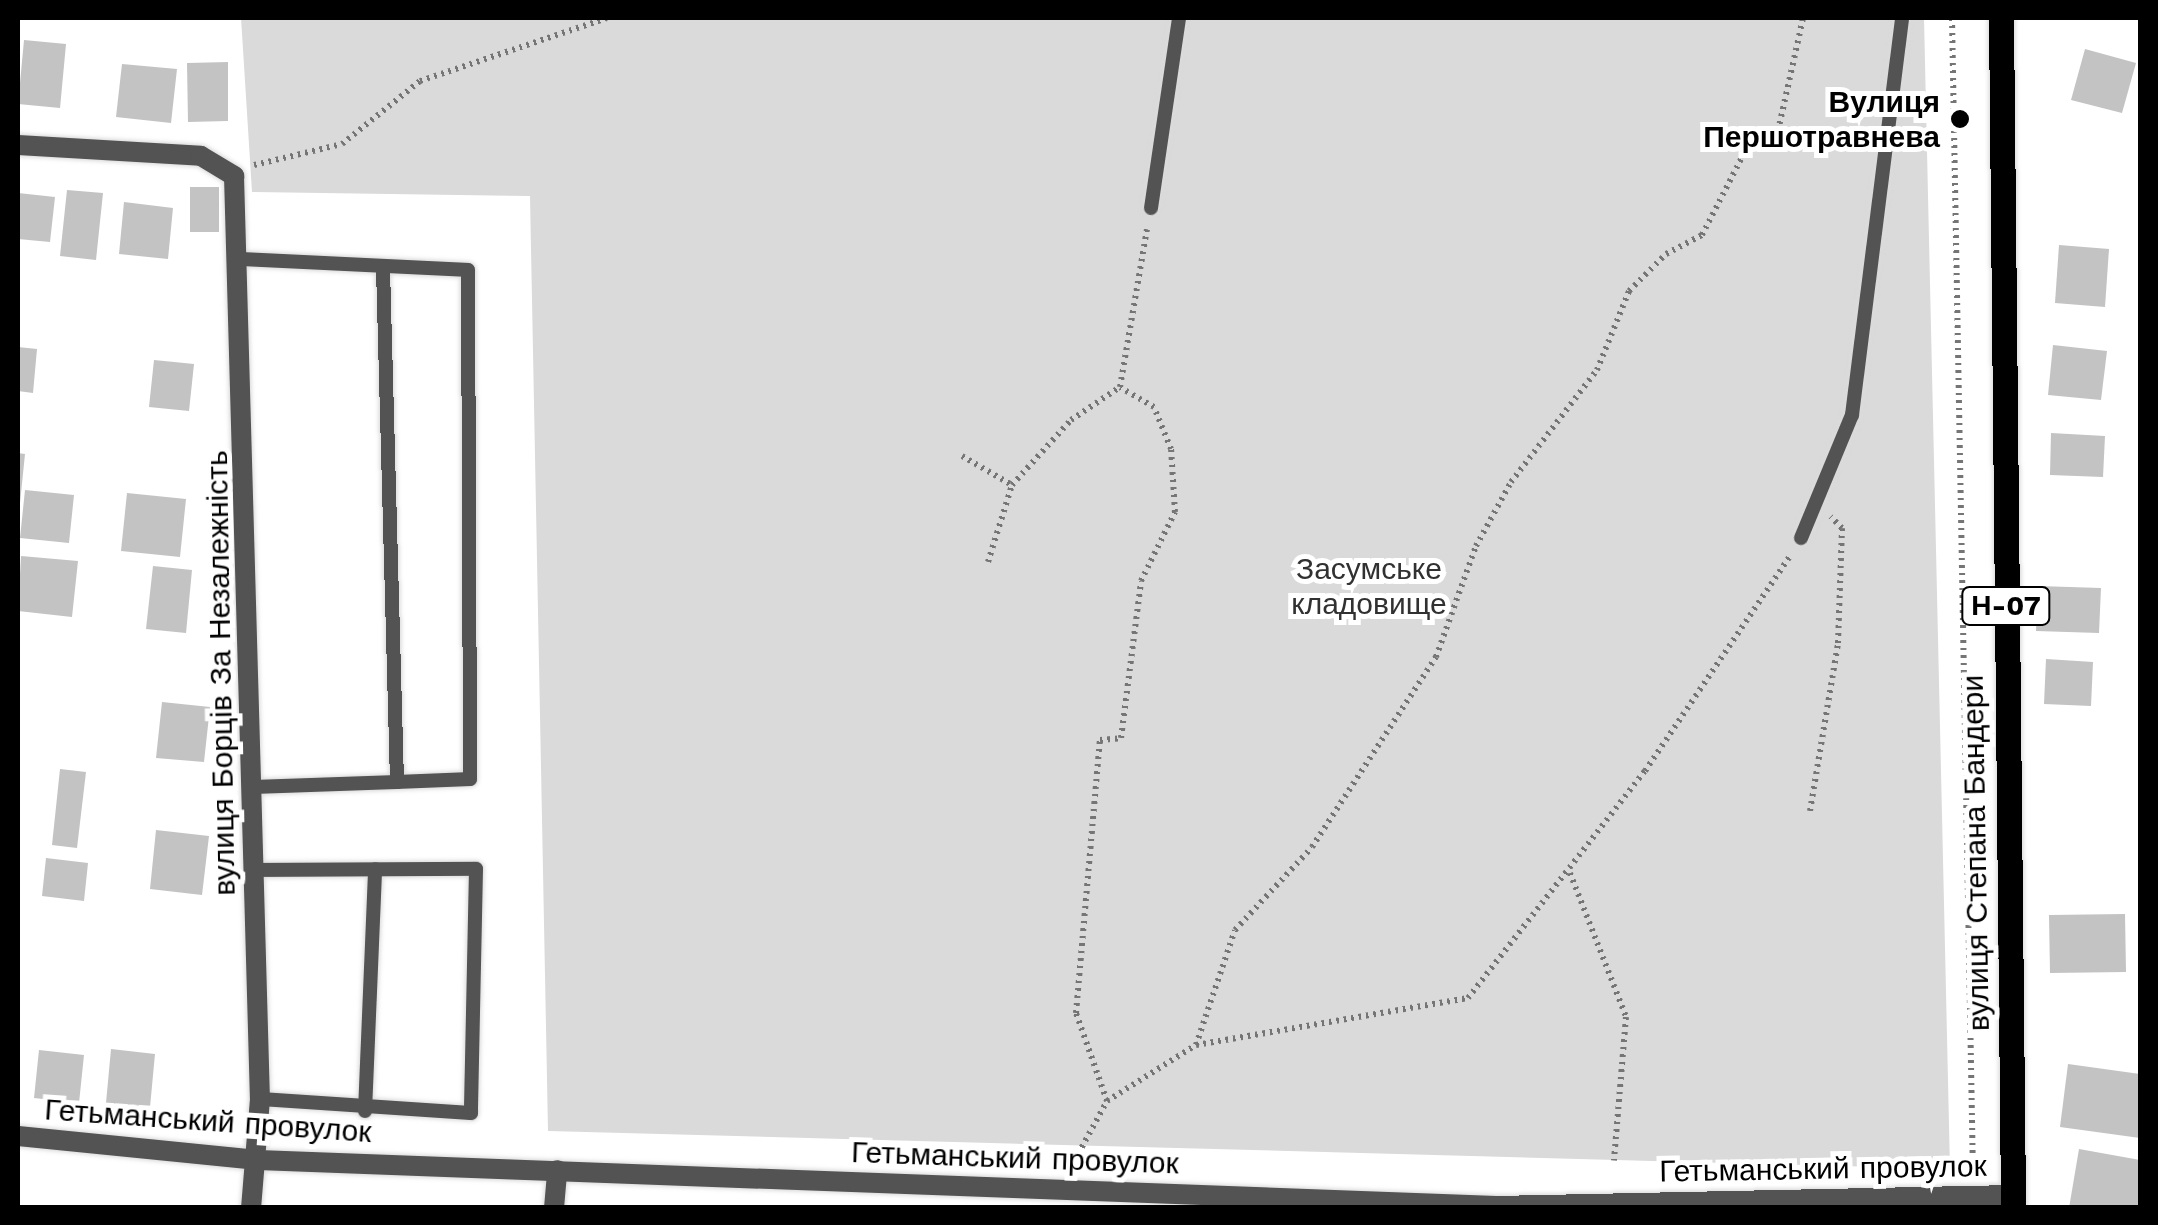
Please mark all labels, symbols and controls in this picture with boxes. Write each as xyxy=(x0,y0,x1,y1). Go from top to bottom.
place label: Вулиця Першотравнева xyxy=(1703,84,1940,154)
marker: Вулиця Першотравнева xyxy=(1949,108,1971,130)
street label: вулиця Борців За Незалежність xyxy=(199,450,243,896)
park label: Засумське кладовище xyxy=(1291,551,1447,622)
road number: Н-07 xyxy=(1961,583,2051,629)
street label: вулиця Степана Бандери xyxy=(1955,675,1997,1031)
street label: Гетьманський провулок xyxy=(43,1092,373,1150)
street label: Гетьманський провулок xyxy=(851,1134,1179,1182)
street label: Гетьманський провулок xyxy=(1659,1148,1987,1190)

